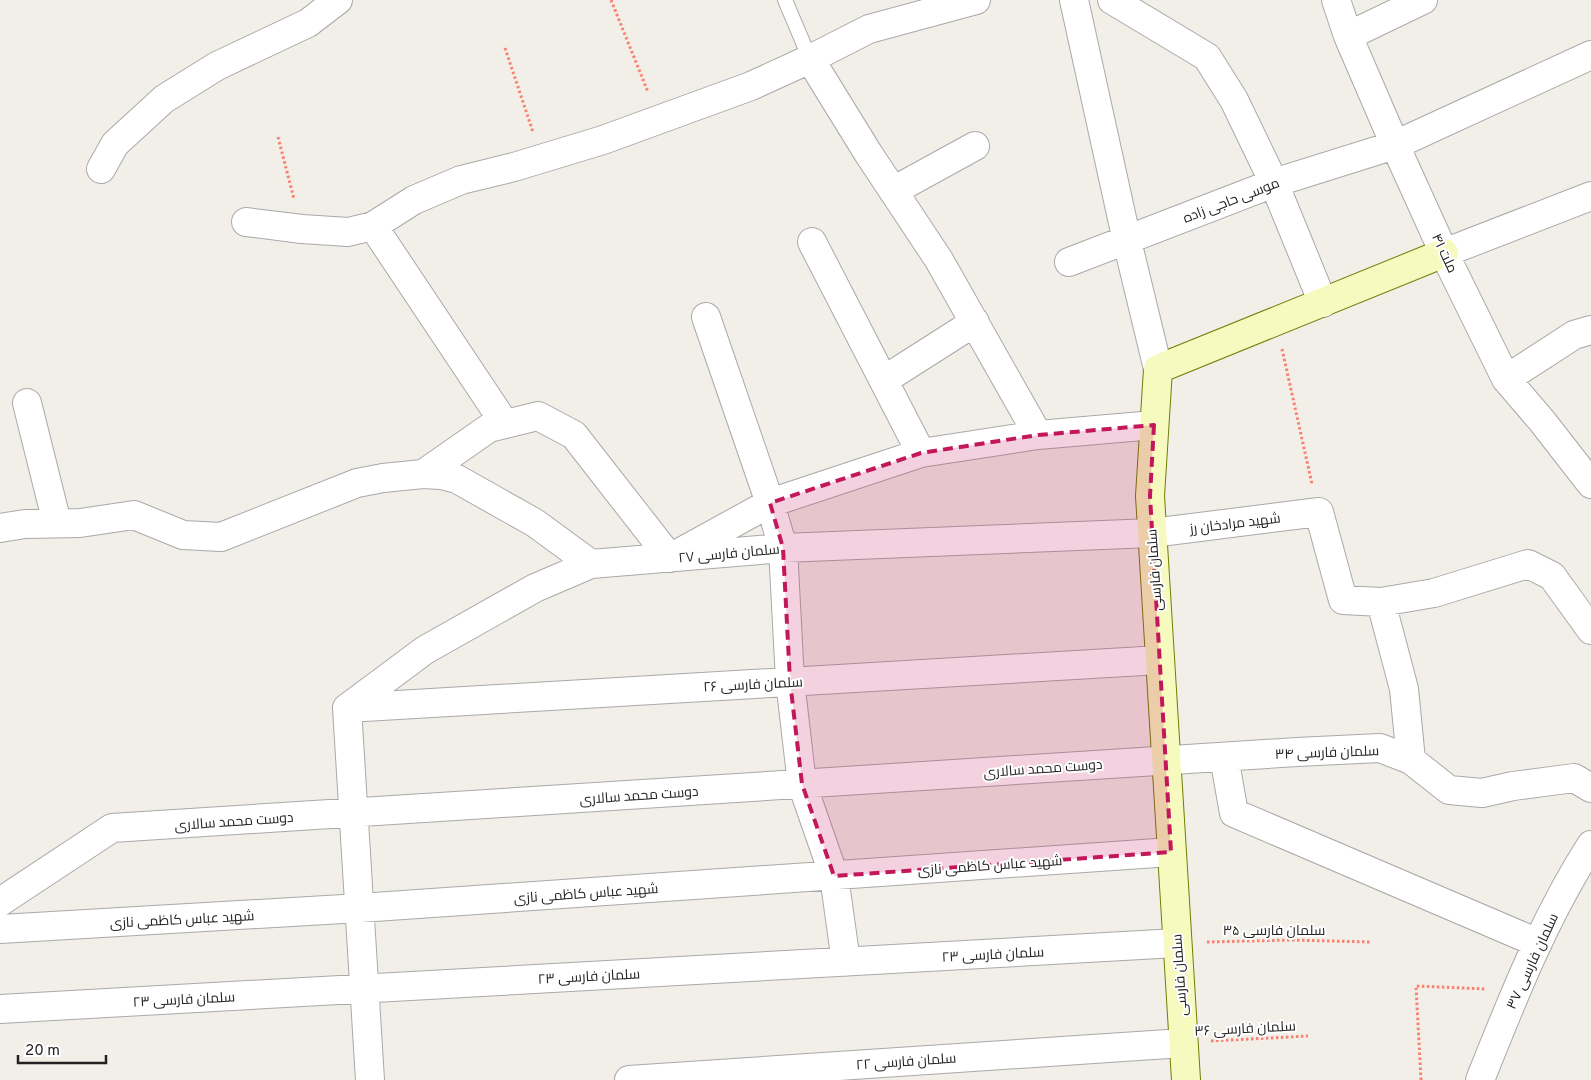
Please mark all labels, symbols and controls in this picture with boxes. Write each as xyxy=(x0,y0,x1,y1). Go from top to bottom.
street label: موسی حاجی زاده xyxy=(1181,175,1282,228)
street label: ملت ۴۱ xyxy=(1427,231,1460,276)
street label: شهید مرادخان رز xyxy=(1188,510,1282,539)
street label: سلمان فارسی xyxy=(1144,528,1167,612)
street label: سلمان فارسی ۲۷ xyxy=(678,542,781,567)
street label: سلمان فارسی ۲۶ xyxy=(703,674,803,697)
street label: سلمان فارسی ۳۴ xyxy=(1275,743,1380,764)
street label: دوست محمد سالاری xyxy=(983,757,1103,782)
street label: دوست محمد سالاری xyxy=(579,784,699,809)
street label: دوست محمد سالاری xyxy=(174,810,294,835)
street label: شهید عباس کاظمی نازی xyxy=(917,853,1063,880)
street label: شهید عباس کاظمی نازی xyxy=(513,881,659,908)
street label: شهید عباس کاظمی نازی xyxy=(109,908,255,933)
street label: سلمان فارسی ۳۷ xyxy=(1504,911,1563,1012)
street label: سلمان فارسی ۳۵ xyxy=(1223,923,1325,940)
street label: سلمان فارسی xyxy=(1169,933,1192,1017)
street label: سلمان فارسی ۲۳ xyxy=(941,944,1045,967)
street label: سلمان فارسی ۲۳ xyxy=(537,966,641,989)
street label: سلمان فارسی ۲۳ xyxy=(132,989,236,1012)
street label: سلمان فارسی ۳۶ xyxy=(1194,1018,1296,1041)
scale bar xyxy=(18,1032,105,1064)
text: 20 m xyxy=(25,1042,60,1061)
street label: سلمان فارسی ۲۲ xyxy=(855,1051,957,1074)

